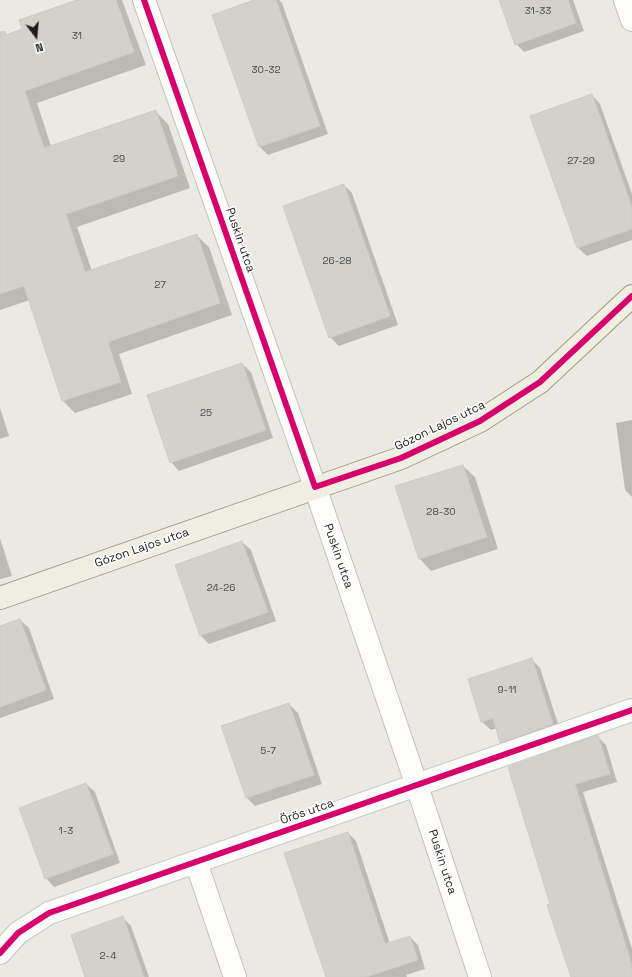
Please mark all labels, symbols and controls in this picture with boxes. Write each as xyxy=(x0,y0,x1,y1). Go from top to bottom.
house number: 31-33 xyxy=(525,5,551,17)
north arrow xyxy=(16,16,56,56)
house number: 31 xyxy=(72,30,82,42)
text: N xyxy=(34,40,45,55)
house number: 30-32 xyxy=(251,64,281,76)
house number: 29 xyxy=(113,153,125,165)
house number: 27-29 xyxy=(567,155,595,167)
street label: Puskin utca xyxy=(222,206,258,274)
house number: 26-28 xyxy=(323,255,351,267)
house number: 27 xyxy=(154,279,166,291)
street label: Gózon Lajos utca xyxy=(392,398,488,454)
house number: 25 xyxy=(200,407,212,419)
house number: 28-30 xyxy=(426,506,456,518)
street label: Puskin utca xyxy=(320,522,356,590)
street label: Gózon Lajos utca xyxy=(93,525,191,571)
house number: 24-26 xyxy=(207,582,235,594)
house number: 9-11 xyxy=(497,684,517,696)
house number: 5-7 xyxy=(260,745,276,757)
street label: Örös utca xyxy=(278,796,336,828)
house number: 1-3 xyxy=(59,825,73,837)
street label: Puskin utca xyxy=(425,828,459,896)
house number: 2-4 xyxy=(100,950,116,962)

